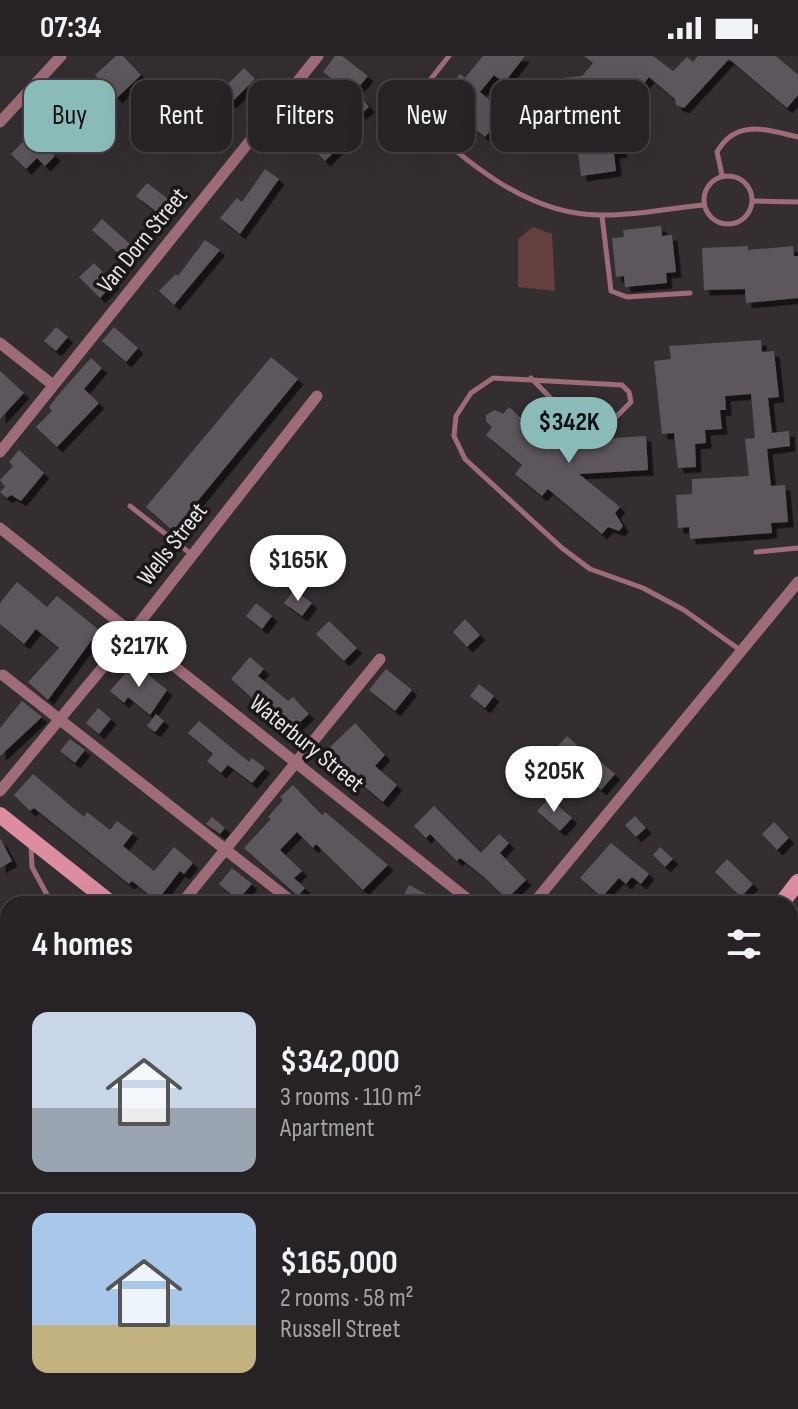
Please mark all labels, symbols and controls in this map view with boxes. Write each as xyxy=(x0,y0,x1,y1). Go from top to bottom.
text: 07:34 xyxy=(40,10,101,46)
chip: Buy xyxy=(24,80,115,152)
chip: Rent xyxy=(131,80,232,152)
chip: Filters xyxy=(248,80,362,152)
chip: New xyxy=(378,80,475,152)
chip: Apartment xyxy=(491,80,649,152)
street label: Van Dorn Street xyxy=(91,182,194,299)
pin: $342K xyxy=(513,397,625,465)
text: $342K xyxy=(538,407,600,438)
street label: Wells Street xyxy=(131,497,214,591)
pin: $165K xyxy=(242,535,354,603)
text: $165K xyxy=(268,545,328,576)
pin: $217K xyxy=(83,621,195,689)
text: $217K xyxy=(109,631,169,662)
street label: Waterbury Street xyxy=(244,688,370,798)
pin: $205K xyxy=(498,746,610,814)
text: $205K xyxy=(523,756,585,787)
icon: filters xyxy=(722,922,766,966)
text: 4 homes xyxy=(32,924,133,965)
text: $342,000 xyxy=(280,1041,400,1082)
icon: home xyxy=(96,1044,192,1140)
text: 3 rooms · 110 m² xyxy=(280,1082,422,1113)
text: Apartment xyxy=(280,1113,374,1144)
text: $165,000 xyxy=(280,1242,398,1283)
icon: home xyxy=(96,1245,192,1341)
text: 2 rooms · 58 m² xyxy=(280,1283,414,1314)
text: Russell Street xyxy=(280,1314,400,1345)

